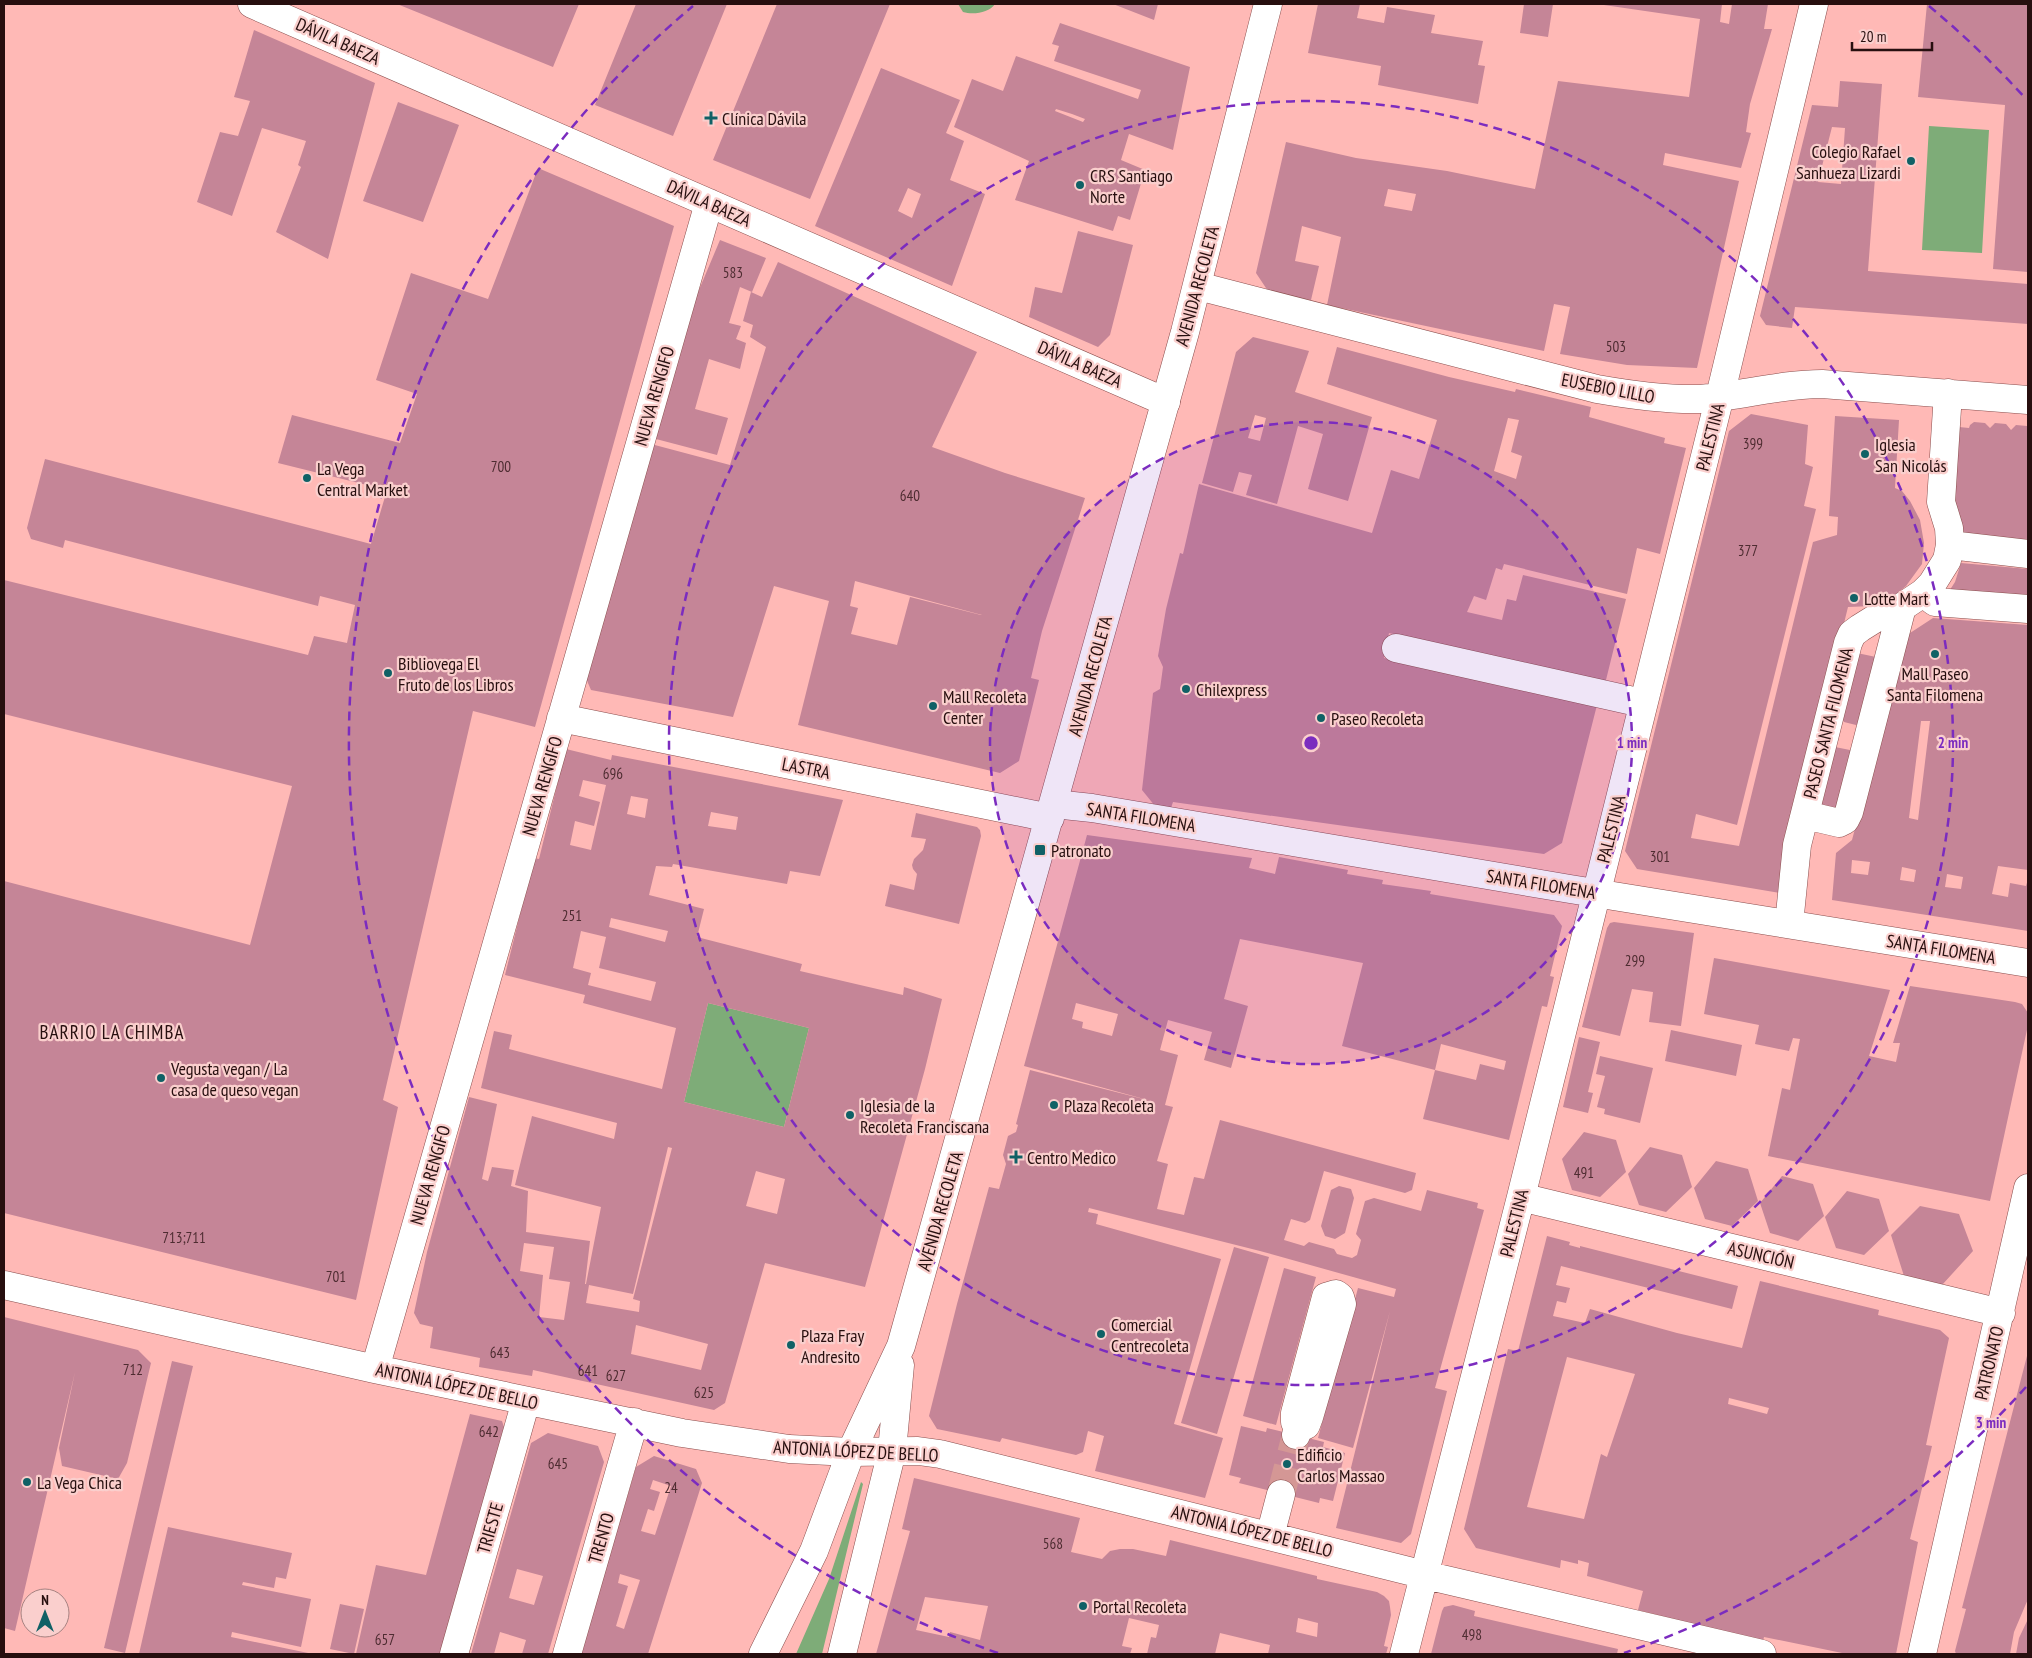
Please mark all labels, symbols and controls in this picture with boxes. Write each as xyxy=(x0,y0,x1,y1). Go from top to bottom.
street label: DÁVILA BAEZA xyxy=(292,12,384,70)
scale bar xyxy=(1852,20,1932,52)
text: 20 m xyxy=(1860,27,1886,46)
place label: Clínica Dávila xyxy=(722,107,807,130)
marker: Clínica Dávila xyxy=(704,111,718,125)
place label: Colegio Rafael Sanhueza Lizardi xyxy=(1796,140,1902,184)
marker: Colegio Rafael Sanhueza Lizardi xyxy=(1905,155,1917,167)
place label: CRS Santiago Norte xyxy=(1090,164,1173,208)
street label: DÁVILA BAEZA xyxy=(663,174,755,232)
marker: CRS Santiago Norte xyxy=(1074,179,1086,191)
street label: AVENIDA RECOLETA xyxy=(1170,223,1224,349)
house number: 583 xyxy=(723,263,743,282)
street label: DÁVILA BAEZA xyxy=(1034,335,1126,393)
house number: 503 xyxy=(1606,337,1626,356)
street label: NUEVA RENGIFO xyxy=(629,343,679,448)
street label: EUSEBIO LILLO xyxy=(1559,368,1657,408)
street label: PALESTINA xyxy=(1690,400,1730,473)
place label: Iglesia San Nicolás xyxy=(1875,433,1947,477)
house number: 399 xyxy=(1743,434,1763,453)
marker: Iglesia San Nicolás xyxy=(1859,448,1871,460)
place label: La Vega Central Market xyxy=(317,457,408,501)
house number: 700 xyxy=(491,457,511,476)
marker: La Vega Central Market xyxy=(301,472,313,484)
house number: 640 xyxy=(900,486,920,505)
house number: 377 xyxy=(1738,541,1758,560)
place label: Lotte Mart xyxy=(1864,587,1928,610)
marker: Lotte Mart xyxy=(1848,592,1860,604)
street label: AVENIDA RECOLETA xyxy=(1063,613,1117,739)
street label: PASEO SANTA FILOMENA xyxy=(1798,645,1858,801)
marker: Mall Paseo Santa Filomena xyxy=(1929,648,1941,660)
place label: Bibliovega El Fruto de los Libros xyxy=(398,652,513,696)
place label: Mall Paseo Santa Filomena xyxy=(1887,662,1983,706)
marker: Bibliovega El Fruto de los Libros xyxy=(382,667,394,679)
place label: Chilexpress xyxy=(1196,678,1267,701)
marker: Chilexpress xyxy=(1180,683,1192,695)
place label: Mall Recoleta Center xyxy=(943,685,1027,729)
marker: Mall Recoleta Center xyxy=(927,700,939,712)
place label: Paseo Recoleta xyxy=(1331,707,1424,730)
marker: Paseo Recoleta xyxy=(1315,712,1327,724)
street label: NUEVA RENGIFO xyxy=(517,733,567,838)
text: 1 min xyxy=(1617,733,1647,752)
text: 2 min xyxy=(1938,733,1968,752)
centre of rings xyxy=(1302,734,1320,752)
street label: LASTRA xyxy=(780,752,833,784)
house number: 696 xyxy=(603,764,623,783)
street label: PALESTINA xyxy=(1591,792,1631,865)
street label: SANTA FILOMENA xyxy=(1085,797,1198,837)
place label: Patronato xyxy=(1051,839,1111,862)
marker: Patronato xyxy=(1033,843,1047,857)
house number: 301 xyxy=(1650,847,1670,866)
street label: SANTA FILOMENA xyxy=(1485,864,1598,904)
house number: 251 xyxy=(562,906,582,925)
street label: SANTA FILOMENA xyxy=(1885,929,1998,969)
house number: 299 xyxy=(1625,951,1645,970)
district label: BARRIO LA CHIMBA xyxy=(40,1020,184,1044)
place label: Vegusta vegan / La casa de queso vegan xyxy=(170,1057,299,1101)
marker: Vegusta vegan / La casa de queso vegan xyxy=(155,1072,167,1084)
place label: Iglesia de la Recoleta Franciscana xyxy=(860,1094,989,1138)
place label: Plaza Recoleta xyxy=(1064,1094,1154,1117)
marker: Plaza Recoleta xyxy=(1048,1099,1060,1111)
marker: Iglesia de la Recoleta Franciscana xyxy=(844,1109,856,1121)
street label: NUEVA RENGIFO xyxy=(405,1122,455,1227)
place label: Centro Medico xyxy=(1027,1146,1116,1169)
street label: AVENIDA RECOLETA xyxy=(912,1148,968,1273)
marker: Centro Medico xyxy=(1009,1150,1023,1164)
house number: 491 xyxy=(1574,1163,1594,1182)
street label: PALESTINA xyxy=(1494,1186,1534,1259)
house number: 713;711 xyxy=(162,1228,206,1247)
street label: ASUNCIÓN xyxy=(1726,1236,1796,1274)
house number: 701 xyxy=(326,1267,346,1286)
place label: Comercial Centrecoleta xyxy=(1111,1313,1189,1357)
place label: Plaza Fray Andresito xyxy=(801,1324,865,1368)
street label: PATRONATO xyxy=(1969,1324,2009,1402)
marker: Comercial Centrecoleta xyxy=(1095,1328,1107,1340)
marker: Plaza Fray Andresito xyxy=(785,1339,797,1351)
house number: 643 xyxy=(490,1343,510,1362)
street label: ANTONIA LÓPEZ DE BELLO xyxy=(374,1358,540,1414)
house number: 712 xyxy=(123,1360,143,1379)
house number: 641 xyxy=(578,1361,598,1380)
house number: 627 xyxy=(606,1366,626,1385)
house number: 625 xyxy=(694,1383,714,1402)
text: 3 min xyxy=(1976,1413,2006,1432)
house number: 642 xyxy=(479,1422,499,1441)
street label: ANTONIA LÓPEZ DE BELLO xyxy=(773,1435,939,1467)
place label: Edificio Carlos Massao xyxy=(1297,1443,1385,1487)
house number: 645 xyxy=(548,1454,568,1473)
marker: Edificio Carlos Massao xyxy=(1281,1458,1293,1470)
place label: La Vega Chica xyxy=(37,1471,122,1494)
marker: La Vega Chica xyxy=(21,1476,33,1488)
house number: 24 xyxy=(664,1478,678,1497)
street label: TRIESTE xyxy=(472,1500,508,1556)
street label: ANTONIA LÓPEZ DE BELLO xyxy=(1169,1500,1335,1562)
street label: TRENTO xyxy=(583,1510,619,1566)
house number: 568 xyxy=(1043,1534,1063,1553)
north arrow xyxy=(20,1588,70,1638)
text: N xyxy=(41,1591,49,1609)
place label: Portal Recoleta xyxy=(1093,1595,1187,1618)
marker: Portal Recoleta xyxy=(1077,1600,1089,1612)
house number: 498 xyxy=(1462,1625,1482,1644)
house number: 657 xyxy=(375,1630,395,1649)

